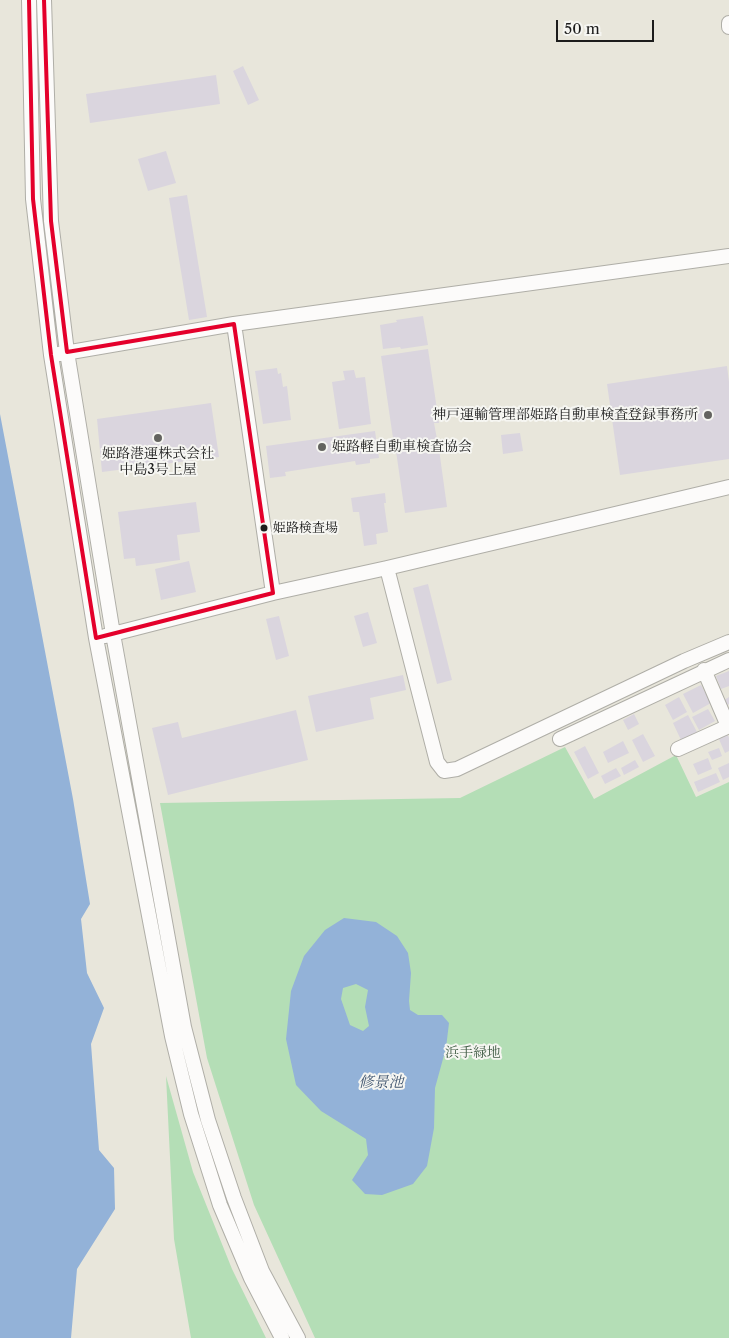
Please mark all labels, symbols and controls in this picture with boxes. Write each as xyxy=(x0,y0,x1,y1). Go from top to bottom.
scale bar xyxy=(559,10,656,42)
text: 50 m xyxy=(564,19,600,38)
place label: 神戸運輸管理部姫路自動車検査登録事務所 xyxy=(432,407,698,423)
marker: 神戸運輸管理部姫路自動車検査登録事務所 xyxy=(702,409,714,421)
marker: 姫路港運株式会社 中島3号上屋 xyxy=(152,432,164,444)
place label: 姫路軽自動車検査協会 xyxy=(332,439,472,455)
marker: 姫路軽自動車検査協会 xyxy=(316,441,328,453)
place label: 姫路港運株式会社 中島3号上屋 xyxy=(102,446,214,478)
place label: 姫路検査場 xyxy=(273,520,338,536)
marker: 姫路検査場 xyxy=(259,523,269,533)
park label: 浜手緑地 xyxy=(445,1045,501,1061)
water label: 修景池 xyxy=(359,1074,403,1092)

